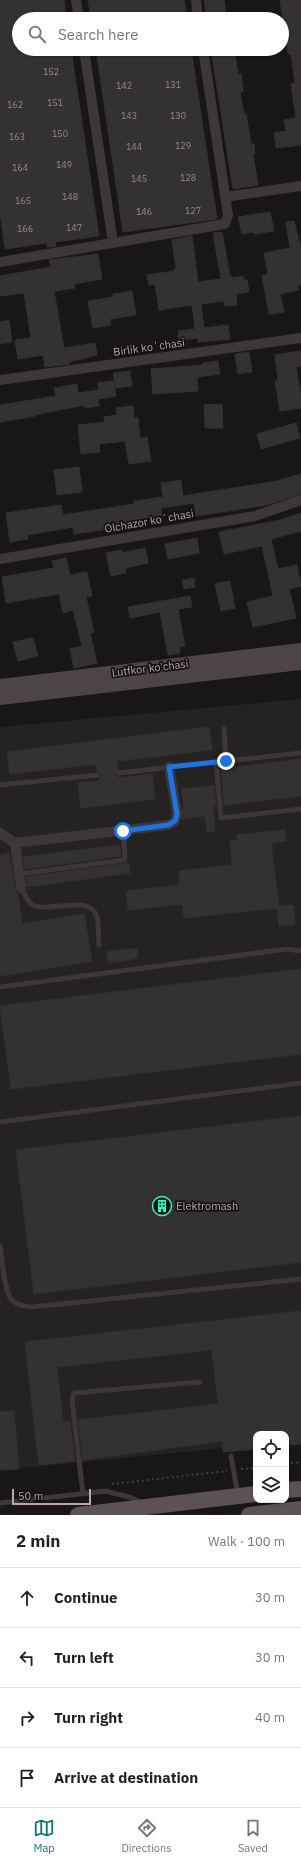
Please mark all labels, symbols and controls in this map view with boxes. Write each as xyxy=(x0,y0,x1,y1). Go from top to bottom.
search box xyxy=(12,12,289,56)
icon: search xyxy=(26,23,48,45)
text: Search here xyxy=(58,25,138,44)
house number: 152 xyxy=(43,66,59,77)
house number: 131 xyxy=(165,79,181,90)
house number: 142 xyxy=(116,80,132,91)
house number: 151 xyxy=(47,97,63,108)
house number: 162 xyxy=(7,99,23,110)
house number: 143 xyxy=(121,110,137,121)
house number: 130 xyxy=(170,110,186,121)
house number: 150 xyxy=(52,128,68,139)
house number: 163 xyxy=(9,131,25,142)
house number: 129 xyxy=(175,140,191,151)
house number: 144 xyxy=(126,141,142,152)
house number: 149 xyxy=(56,159,72,170)
house number: 164 xyxy=(12,162,28,173)
house number: 128 xyxy=(180,172,196,183)
house number: 145 xyxy=(131,173,147,184)
house number: 148 xyxy=(62,191,78,202)
house number: 165 xyxy=(15,195,31,206)
house number: 127 xyxy=(185,205,201,216)
house number: 146 xyxy=(136,206,152,217)
house number: 147 xyxy=(66,222,82,233)
house number: 166 xyxy=(17,223,33,234)
street label: Birlik koʻchasi xyxy=(112,335,186,359)
street label: Olchazor koʻchasi xyxy=(103,506,195,536)
street label: Lutfkor ko'chasi xyxy=(111,656,189,680)
route end xyxy=(217,752,235,770)
route start xyxy=(114,822,132,840)
building icon: Elektromash xyxy=(151,1195,173,1217)
place label: Elektromash xyxy=(176,1199,238,1213)
map controls xyxy=(253,1431,289,1503)
button: locate xyxy=(253,1431,289,1467)
button: layers xyxy=(253,1467,289,1503)
scale bar xyxy=(12,1487,91,1506)
text: 50 m xyxy=(18,1489,43,1503)
text: 2 min xyxy=(16,1530,60,1552)
text: Walk · 100 m xyxy=(208,1533,285,1550)
icon: ahead xyxy=(16,1587,38,1609)
text: Continue xyxy=(54,1588,118,1607)
text: 30 m xyxy=(255,1589,285,1606)
icon: left xyxy=(16,1647,38,1669)
text: Turn left xyxy=(54,1648,114,1667)
text: 30 m xyxy=(255,1649,285,1666)
icon: right xyxy=(16,1707,38,1729)
text: Turn right xyxy=(54,1708,123,1727)
text: 40 m xyxy=(255,1709,285,1726)
icon: arrive xyxy=(16,1767,38,1789)
text: Arrive at destination xyxy=(54,1768,198,1787)
tab: Map xyxy=(33,1817,55,1855)
tab: Directions xyxy=(121,1817,172,1855)
tab: Saved xyxy=(238,1817,268,1855)

